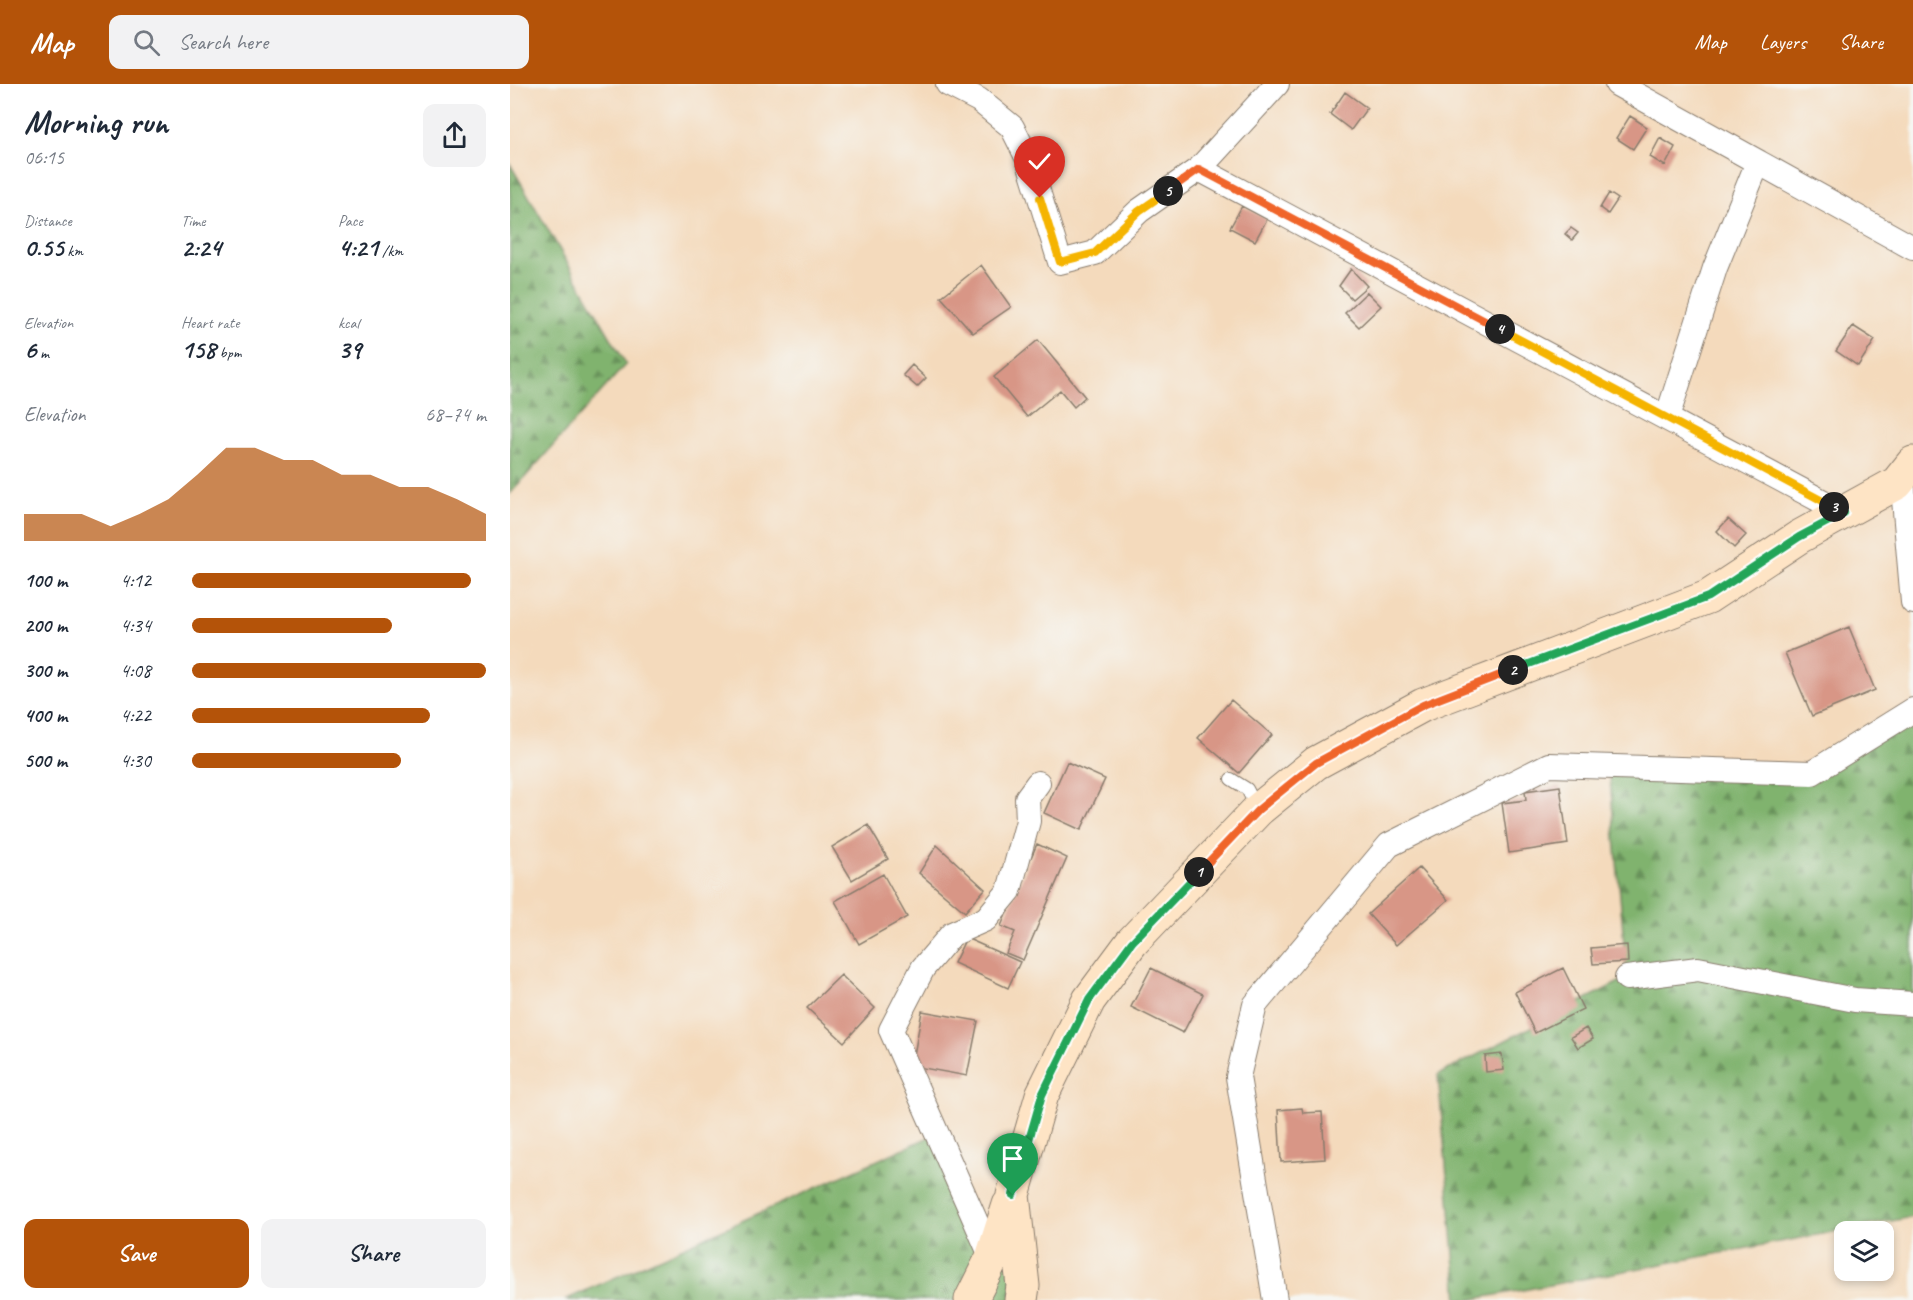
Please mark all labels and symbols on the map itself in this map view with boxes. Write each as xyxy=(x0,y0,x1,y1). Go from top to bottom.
pin xyxy=(1014,136,1065,198)
pin: 5 xyxy=(1153,176,1183,206)
pin: 4 xyxy=(1485,314,1515,344)
pin: 3 xyxy=(1819,492,1849,522)
pin: 2 xyxy=(1498,655,1528,685)
pin: 1 xyxy=(1184,857,1214,887)
pin xyxy=(987,1133,1038,1195)

